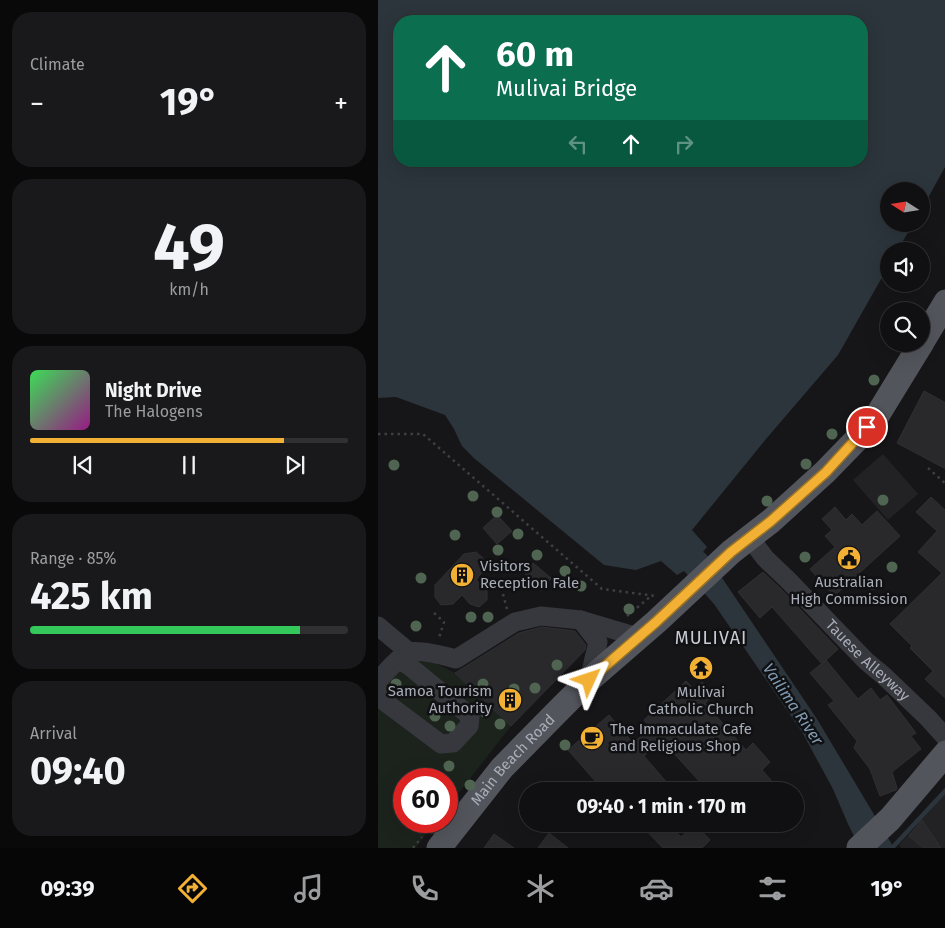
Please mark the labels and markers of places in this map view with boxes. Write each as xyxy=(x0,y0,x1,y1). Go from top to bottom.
pin xyxy=(846,406,888,448)
public building icon: Australian High Commission xyxy=(836,545,862,571)
place label: Visitors Reception Fale xyxy=(480,557,579,592)
building icon: Visitors Reception Fale xyxy=(449,562,475,588)
place label: Australian High Commission xyxy=(790,573,908,608)
temple icon: Mulivai Catholic Church xyxy=(688,655,714,681)
place label: Samoa Tourism Authority xyxy=(388,682,493,717)
place label: Mulivai Catholic Church xyxy=(648,683,754,718)
building icon: Samoa Tourism Authority xyxy=(497,687,523,713)
place label: The Immaculate Cafe and Religious Shop xyxy=(610,720,752,755)
cafe icon: The Immaculate Cafe and Religious Shop xyxy=(579,725,605,751)

